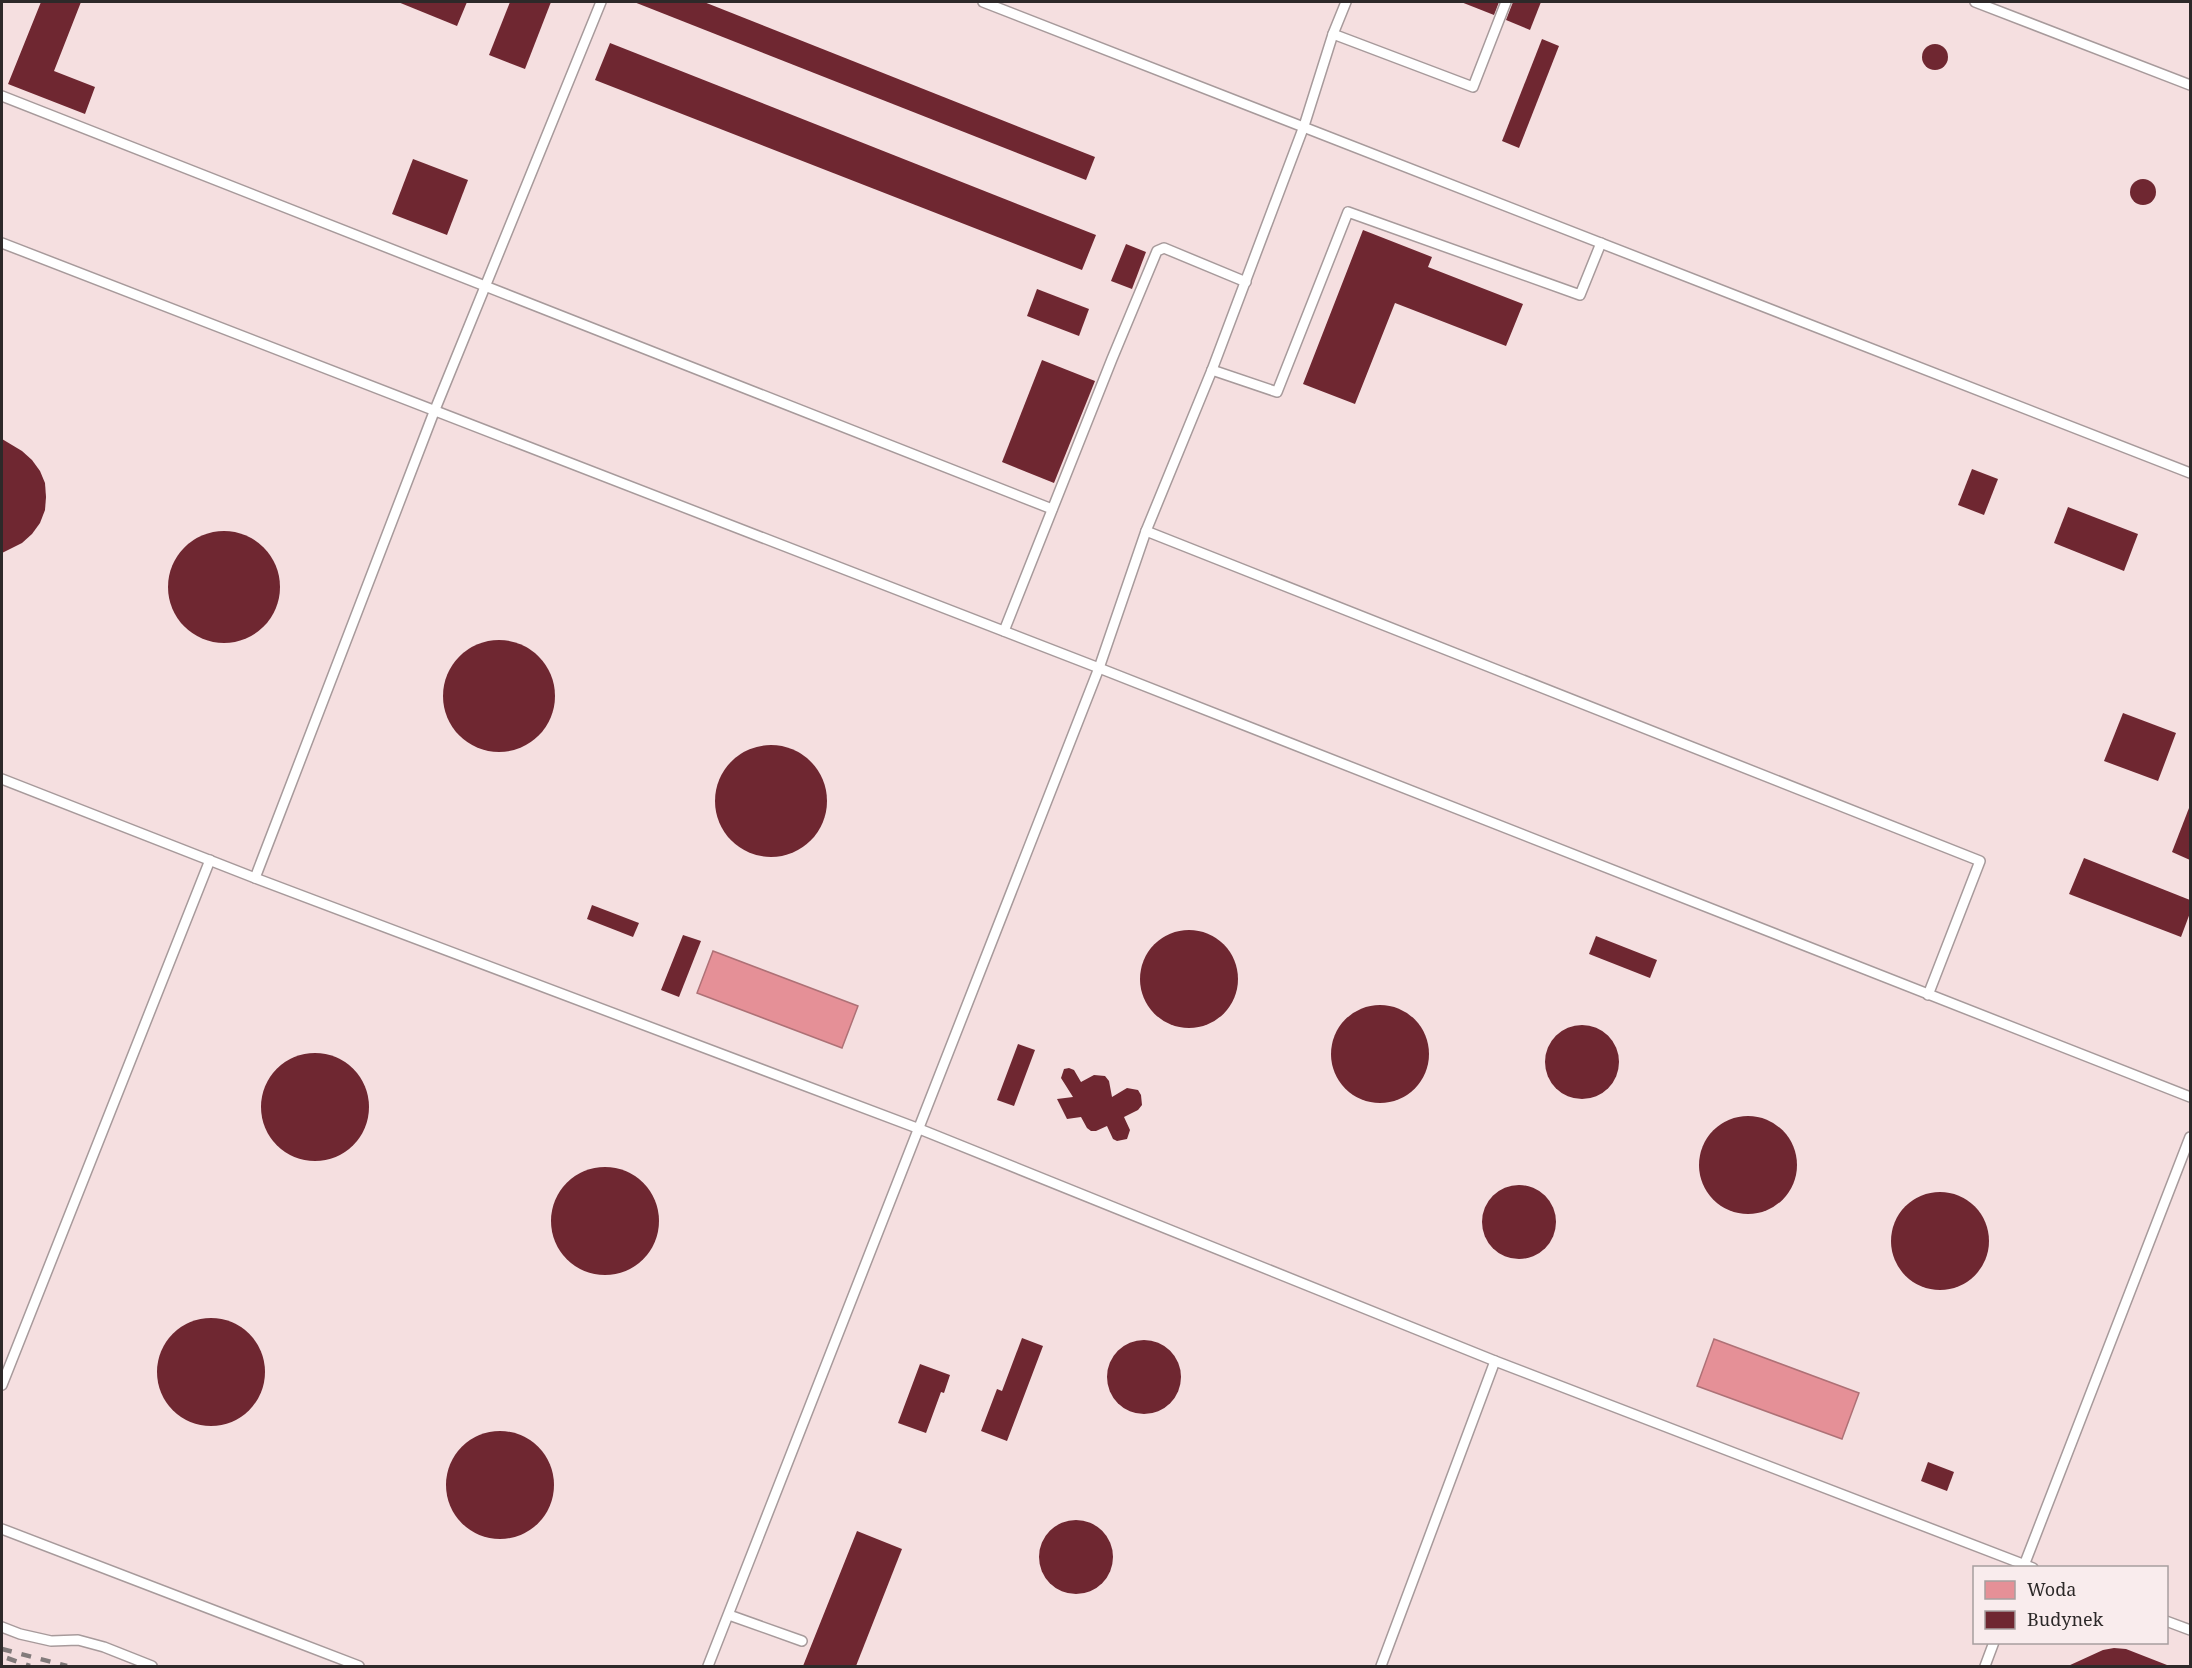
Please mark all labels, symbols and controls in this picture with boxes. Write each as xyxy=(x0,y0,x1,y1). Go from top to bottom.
legend xyxy=(1973,1566,2168,1644)
text: Woda xyxy=(2027,1577,2076,1601)
text: Budynek xyxy=(2027,1607,2104,1631)

